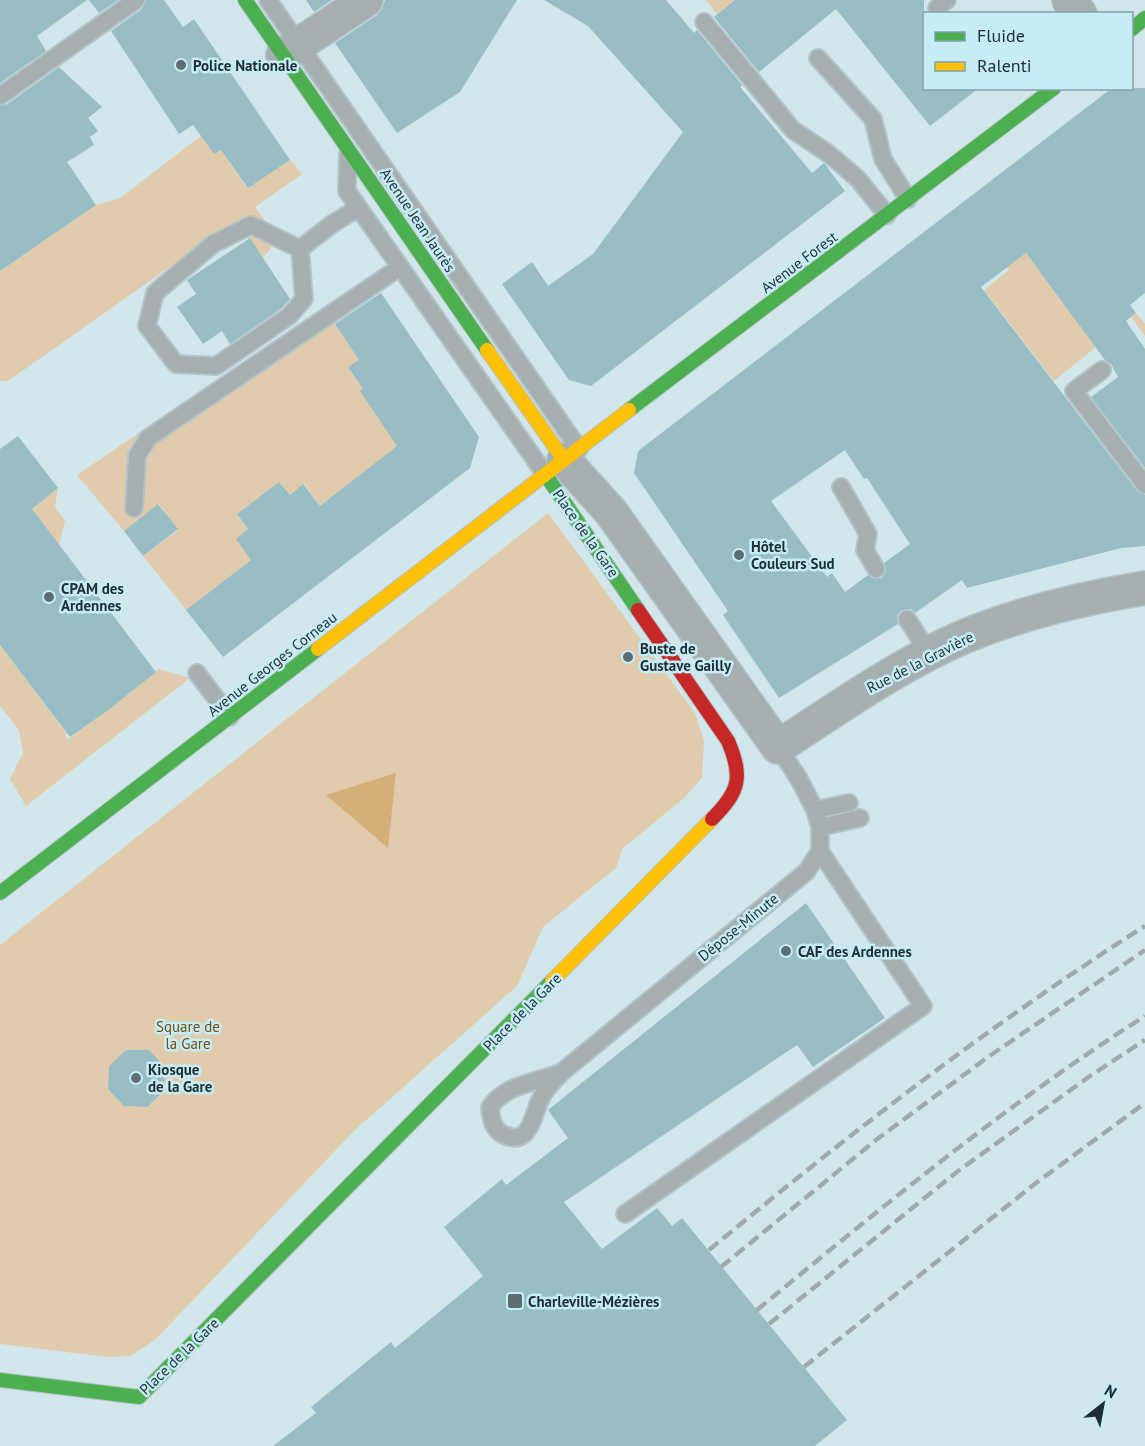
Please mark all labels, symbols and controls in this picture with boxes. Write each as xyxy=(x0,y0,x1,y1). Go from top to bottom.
legend xyxy=(923,12,1133,90)
text: Fluide xyxy=(977,24,1025,47)
text: Ralenti xyxy=(977,54,1032,77)
place label: Police Nationale xyxy=(193,56,298,75)
marker: Police Nationale xyxy=(174,58,188,72)
street label: Avenue Jean Jaurès xyxy=(376,164,460,276)
street label: Avenue Forest xyxy=(757,227,841,297)
street label: Place de la Gare xyxy=(549,485,623,581)
place label: Hôtel Couleurs Sud xyxy=(751,537,835,573)
marker: Hôtel Couleurs Sud xyxy=(732,548,746,562)
place label: CPAM des Ardennes xyxy=(61,579,124,615)
marker: CPAM des Ardennes xyxy=(42,590,56,604)
street label: Avenue Georges Corneau xyxy=(203,608,341,720)
street label: Rue de la Gravière xyxy=(863,627,977,697)
place label: Buste de Gustave Gailly xyxy=(640,639,732,675)
marker: Buste de Gustave Gailly xyxy=(621,650,635,664)
street label: Dépose-Minute xyxy=(694,889,782,965)
place label: CAF des Ardennes xyxy=(798,942,912,961)
marker: CAF des Ardennes xyxy=(779,944,793,958)
street label: Place de la Gare xyxy=(479,969,565,1055)
park label: Square de la Gare xyxy=(156,1017,220,1053)
place label: Kiosque de la Gare xyxy=(148,1060,213,1096)
marker: Kiosque de la Gare xyxy=(129,1071,143,1085)
marker: Charleville-Mézières xyxy=(506,1292,524,1310)
place label: Charleville-Mézières xyxy=(528,1292,659,1311)
street label: Place de la Gare xyxy=(135,1313,223,1399)
north arrow xyxy=(1073,1374,1133,1434)
text: N xyxy=(1101,1380,1120,1402)

